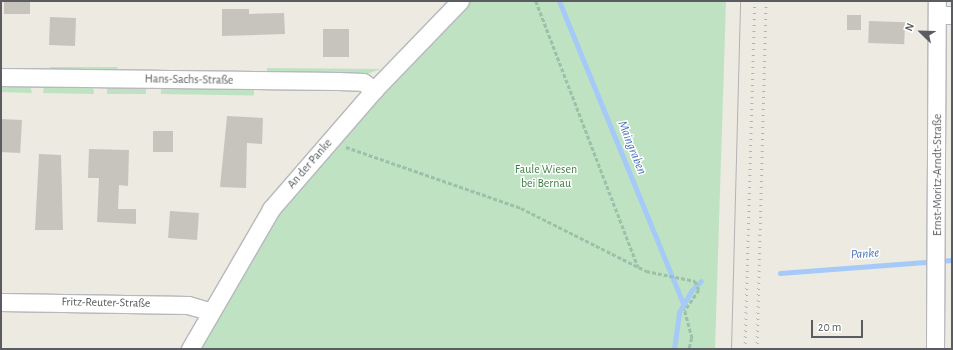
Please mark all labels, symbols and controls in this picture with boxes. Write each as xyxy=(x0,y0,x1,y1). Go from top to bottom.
north arrow xyxy=(901,12,941,52)
text: N xyxy=(903,21,916,33)
street label: Hans-Sachs-Straße xyxy=(145,72,233,88)
street label: Ernst-Moritz-Arndt-Straße xyxy=(931,114,945,236)
water label: Maingraben xyxy=(613,119,649,177)
street label: An der Panke xyxy=(285,136,335,192)
park label: Faule Wiesen bei Bernau xyxy=(515,163,577,191)
water label: Panke xyxy=(850,246,880,264)
street label: Fritz-Reuter-Straße xyxy=(61,295,151,311)
scale bar xyxy=(813,312,865,338)
text: 20 m xyxy=(818,321,841,333)

